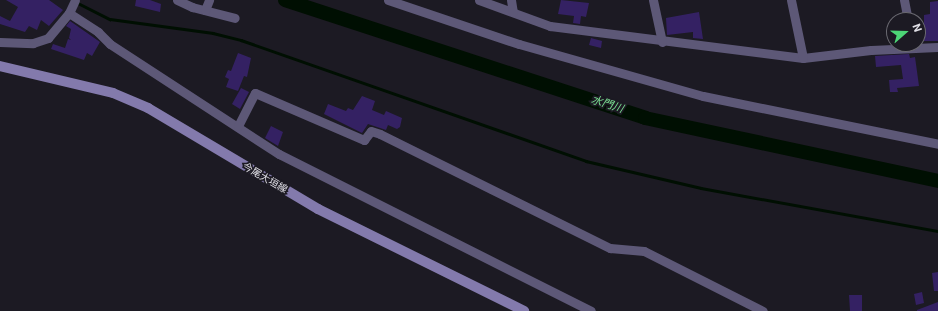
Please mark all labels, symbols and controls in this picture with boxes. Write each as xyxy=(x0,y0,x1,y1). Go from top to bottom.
north arrow xyxy=(886,12,926,52)
text: N xyxy=(909,22,924,34)
water label: 水門川 xyxy=(589,94,625,116)
street label: 今尾大垣線 xyxy=(240,160,290,196)

